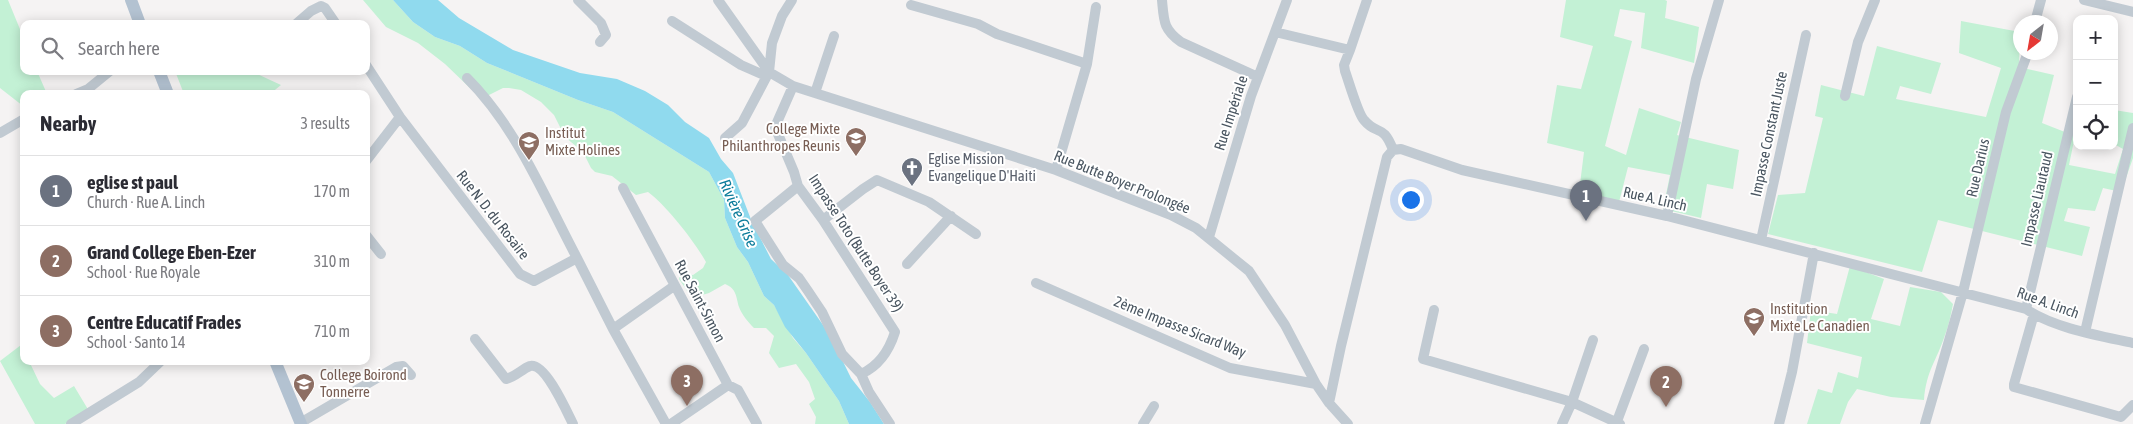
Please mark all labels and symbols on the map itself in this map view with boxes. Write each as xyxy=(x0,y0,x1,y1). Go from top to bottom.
north arrow xyxy=(2013,15,2058,60)
street label: Impasse Constant Juste xyxy=(1747,69,1790,198)
street label: Rue Impériale xyxy=(1210,73,1251,152)
place label: College Mixte Philanthropes Reunis xyxy=(722,120,840,154)
place label: Institut Mixte Holines xyxy=(545,124,620,158)
school or university icon: College Mixte Philanthropes Reunis xyxy=(844,126,868,157)
school or university icon: Institut Mixte Holines xyxy=(517,130,541,161)
street label: Rue Darius xyxy=(1963,137,1992,199)
street label: Rue Butte Boyer Prolongée xyxy=(1052,146,1193,217)
place label: Eglise Mission Evangelique D'Haiti xyxy=(928,150,1036,184)
street label: Impasse Liautaud xyxy=(2017,150,2056,248)
church icon: Eglise Mission Evangelique D'Haiti xyxy=(900,156,924,187)
street label: Rue N. D. du Rosaire xyxy=(453,167,533,263)
street label: Impasse Toto (Butte Boyer 39) xyxy=(806,171,907,315)
water label: Rivière Grise xyxy=(716,176,762,250)
pin: 1 xyxy=(1570,180,1602,221)
street label: Rue A. Linch xyxy=(1622,183,1689,214)
your location xyxy=(1398,187,1424,213)
street label: Rue Saint-Simon xyxy=(672,257,729,345)
street label: Rue A. Linch xyxy=(2015,283,2082,322)
street label: 2ème Impasse Sicard Way xyxy=(1112,292,1249,361)
place label: Institution Mixte Le Canadien xyxy=(1770,300,1870,334)
school or university icon: Institution Mixte Le Canadien xyxy=(1742,306,1766,337)
pin: 3 xyxy=(671,365,703,406)
place label: College Boirond Tonnerre xyxy=(320,366,407,400)
pin: 2 xyxy=(1650,366,1682,407)
school or university icon: College Boirond Tonnerre xyxy=(292,372,316,403)

